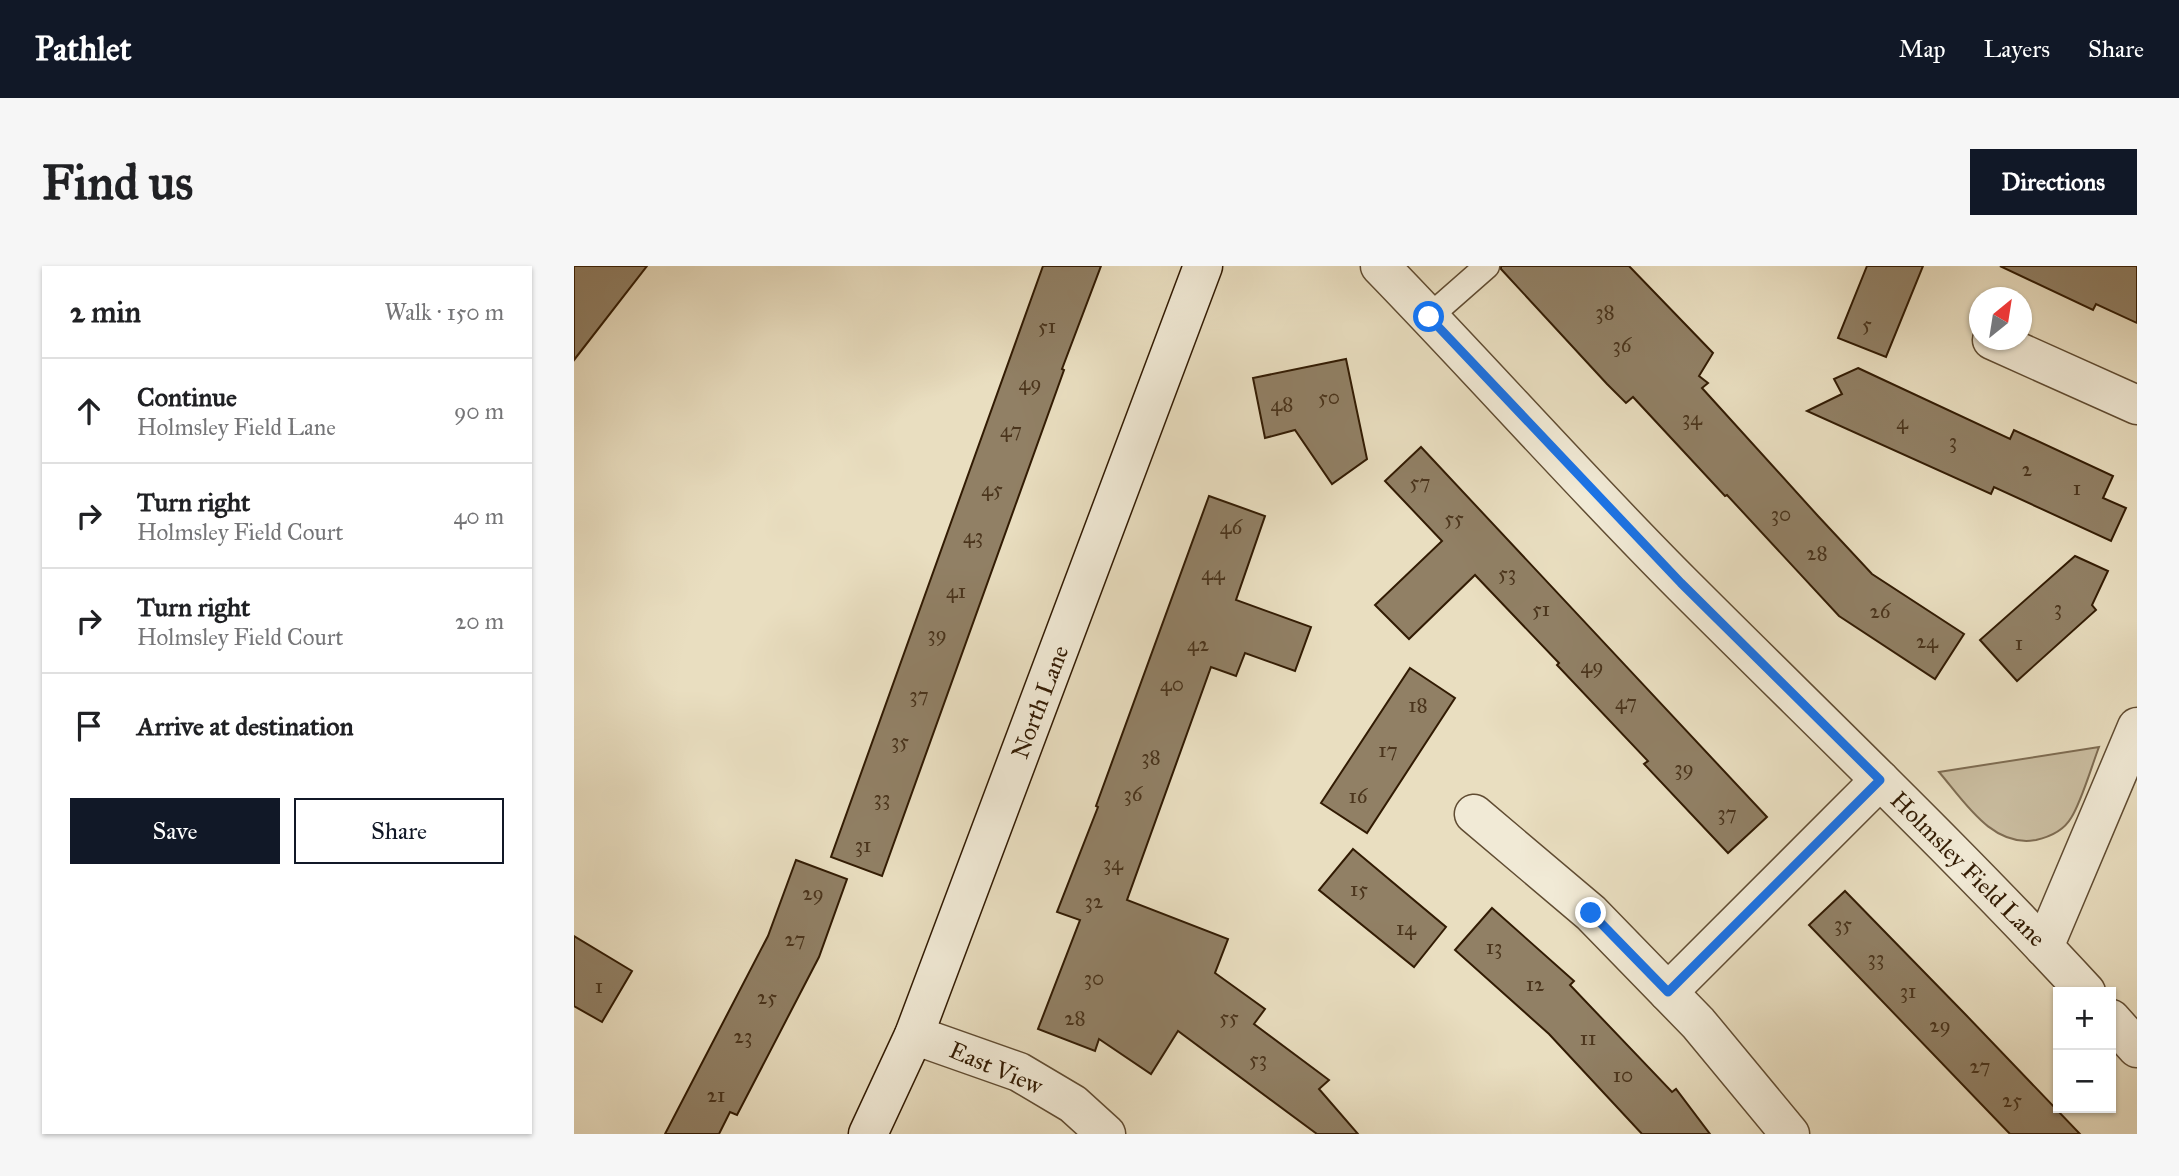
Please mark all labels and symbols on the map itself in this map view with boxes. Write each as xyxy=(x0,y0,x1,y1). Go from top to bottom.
north arrow xyxy=(1969,287,2032,350)
house number: 38 xyxy=(1595,299,1615,325)
route start xyxy=(1413,301,1444,332)
house number: 5 xyxy=(1862,311,1872,337)
house number: 51 xyxy=(1038,313,1056,339)
house number: 36 xyxy=(1612,332,1633,358)
house number: 49 xyxy=(1019,370,1041,396)
house number: 50 xyxy=(1318,384,1340,410)
house number: 48 xyxy=(1271,391,1293,417)
house number: 34 xyxy=(1682,405,1703,431)
house number: 4 xyxy=(1896,409,1909,435)
house number: 47 xyxy=(1000,417,1022,443)
house number: 3 xyxy=(1949,428,1957,454)
house number: 2 xyxy=(2022,456,2033,482)
house number: 57 xyxy=(1410,469,1430,495)
house number: 1 xyxy=(2073,475,2081,501)
house number: 45 xyxy=(981,476,1003,502)
house number: 30 xyxy=(1771,501,1791,527)
house number: 55 xyxy=(1444,505,1464,531)
house number: 46 xyxy=(1220,514,1243,540)
house number: 43 xyxy=(963,523,983,549)
house number: 28 xyxy=(1806,540,1828,566)
house number: 44 xyxy=(1201,560,1226,586)
house number: 53 xyxy=(1498,560,1516,586)
house number: 41 xyxy=(946,578,966,604)
house number: 3 xyxy=(2054,595,2062,621)
house number: 51 xyxy=(1532,596,1550,622)
house number: 26 xyxy=(1869,598,1892,624)
house number: 39 xyxy=(927,621,947,647)
house number: 24 xyxy=(1916,628,1939,654)
house number: 1 xyxy=(2015,630,2023,656)
house number: 42 xyxy=(1187,631,1210,657)
street label: North Lane xyxy=(1005,641,1075,763)
house number: 49 xyxy=(1581,653,1603,679)
house number: 40 xyxy=(1160,671,1184,697)
house number: 37 xyxy=(909,682,929,708)
house number: 47 xyxy=(1615,689,1637,715)
house number: 18 xyxy=(1408,692,1428,718)
house number: 35 xyxy=(891,728,909,754)
house number: 17 xyxy=(1378,737,1398,763)
house number: 38 xyxy=(1141,744,1161,770)
house number: 39 xyxy=(1674,755,1694,781)
house number: 36 xyxy=(1123,781,1144,807)
house number: 16 xyxy=(1348,783,1369,809)
house number: 33 xyxy=(874,785,890,811)
street label: Holmsley Field Lane xyxy=(1884,785,2052,953)
house number: 37 xyxy=(1717,800,1737,826)
house number: 31 xyxy=(855,832,871,858)
house number: 34 xyxy=(1103,850,1124,876)
house number: 15 xyxy=(1350,876,1368,902)
house number: 29 xyxy=(802,880,824,906)
house number: 32 xyxy=(1085,888,1104,914)
route end xyxy=(1575,897,1606,928)
house number: 35 xyxy=(1834,911,1852,937)
house number: 14 xyxy=(1396,915,1417,941)
house number: 27 xyxy=(785,926,806,952)
house number: 13 xyxy=(1486,934,1502,960)
house number: 33 xyxy=(1868,945,1884,971)
house number: 30 xyxy=(1084,965,1104,991)
house number: 12 xyxy=(1526,971,1545,997)
house number: 1 xyxy=(595,973,603,999)
house number: 31 xyxy=(1900,978,1916,1004)
house number: 25 xyxy=(757,984,777,1010)
house number: 55 xyxy=(1219,1004,1239,1030)
house number: 28 xyxy=(1064,1005,1086,1031)
house number: 29 xyxy=(1929,1012,1951,1038)
house number: 23 xyxy=(734,1023,752,1049)
house number: 11 xyxy=(1580,1025,1596,1051)
street label: East View xyxy=(945,1035,1048,1102)
house number: 53 xyxy=(1249,1046,1267,1072)
house number: 27 xyxy=(1970,1053,1991,1079)
house number: 10 xyxy=(1613,1062,1633,1088)
house number: 21 xyxy=(707,1082,725,1108)
house number: 25 xyxy=(2002,1087,2022,1113)

